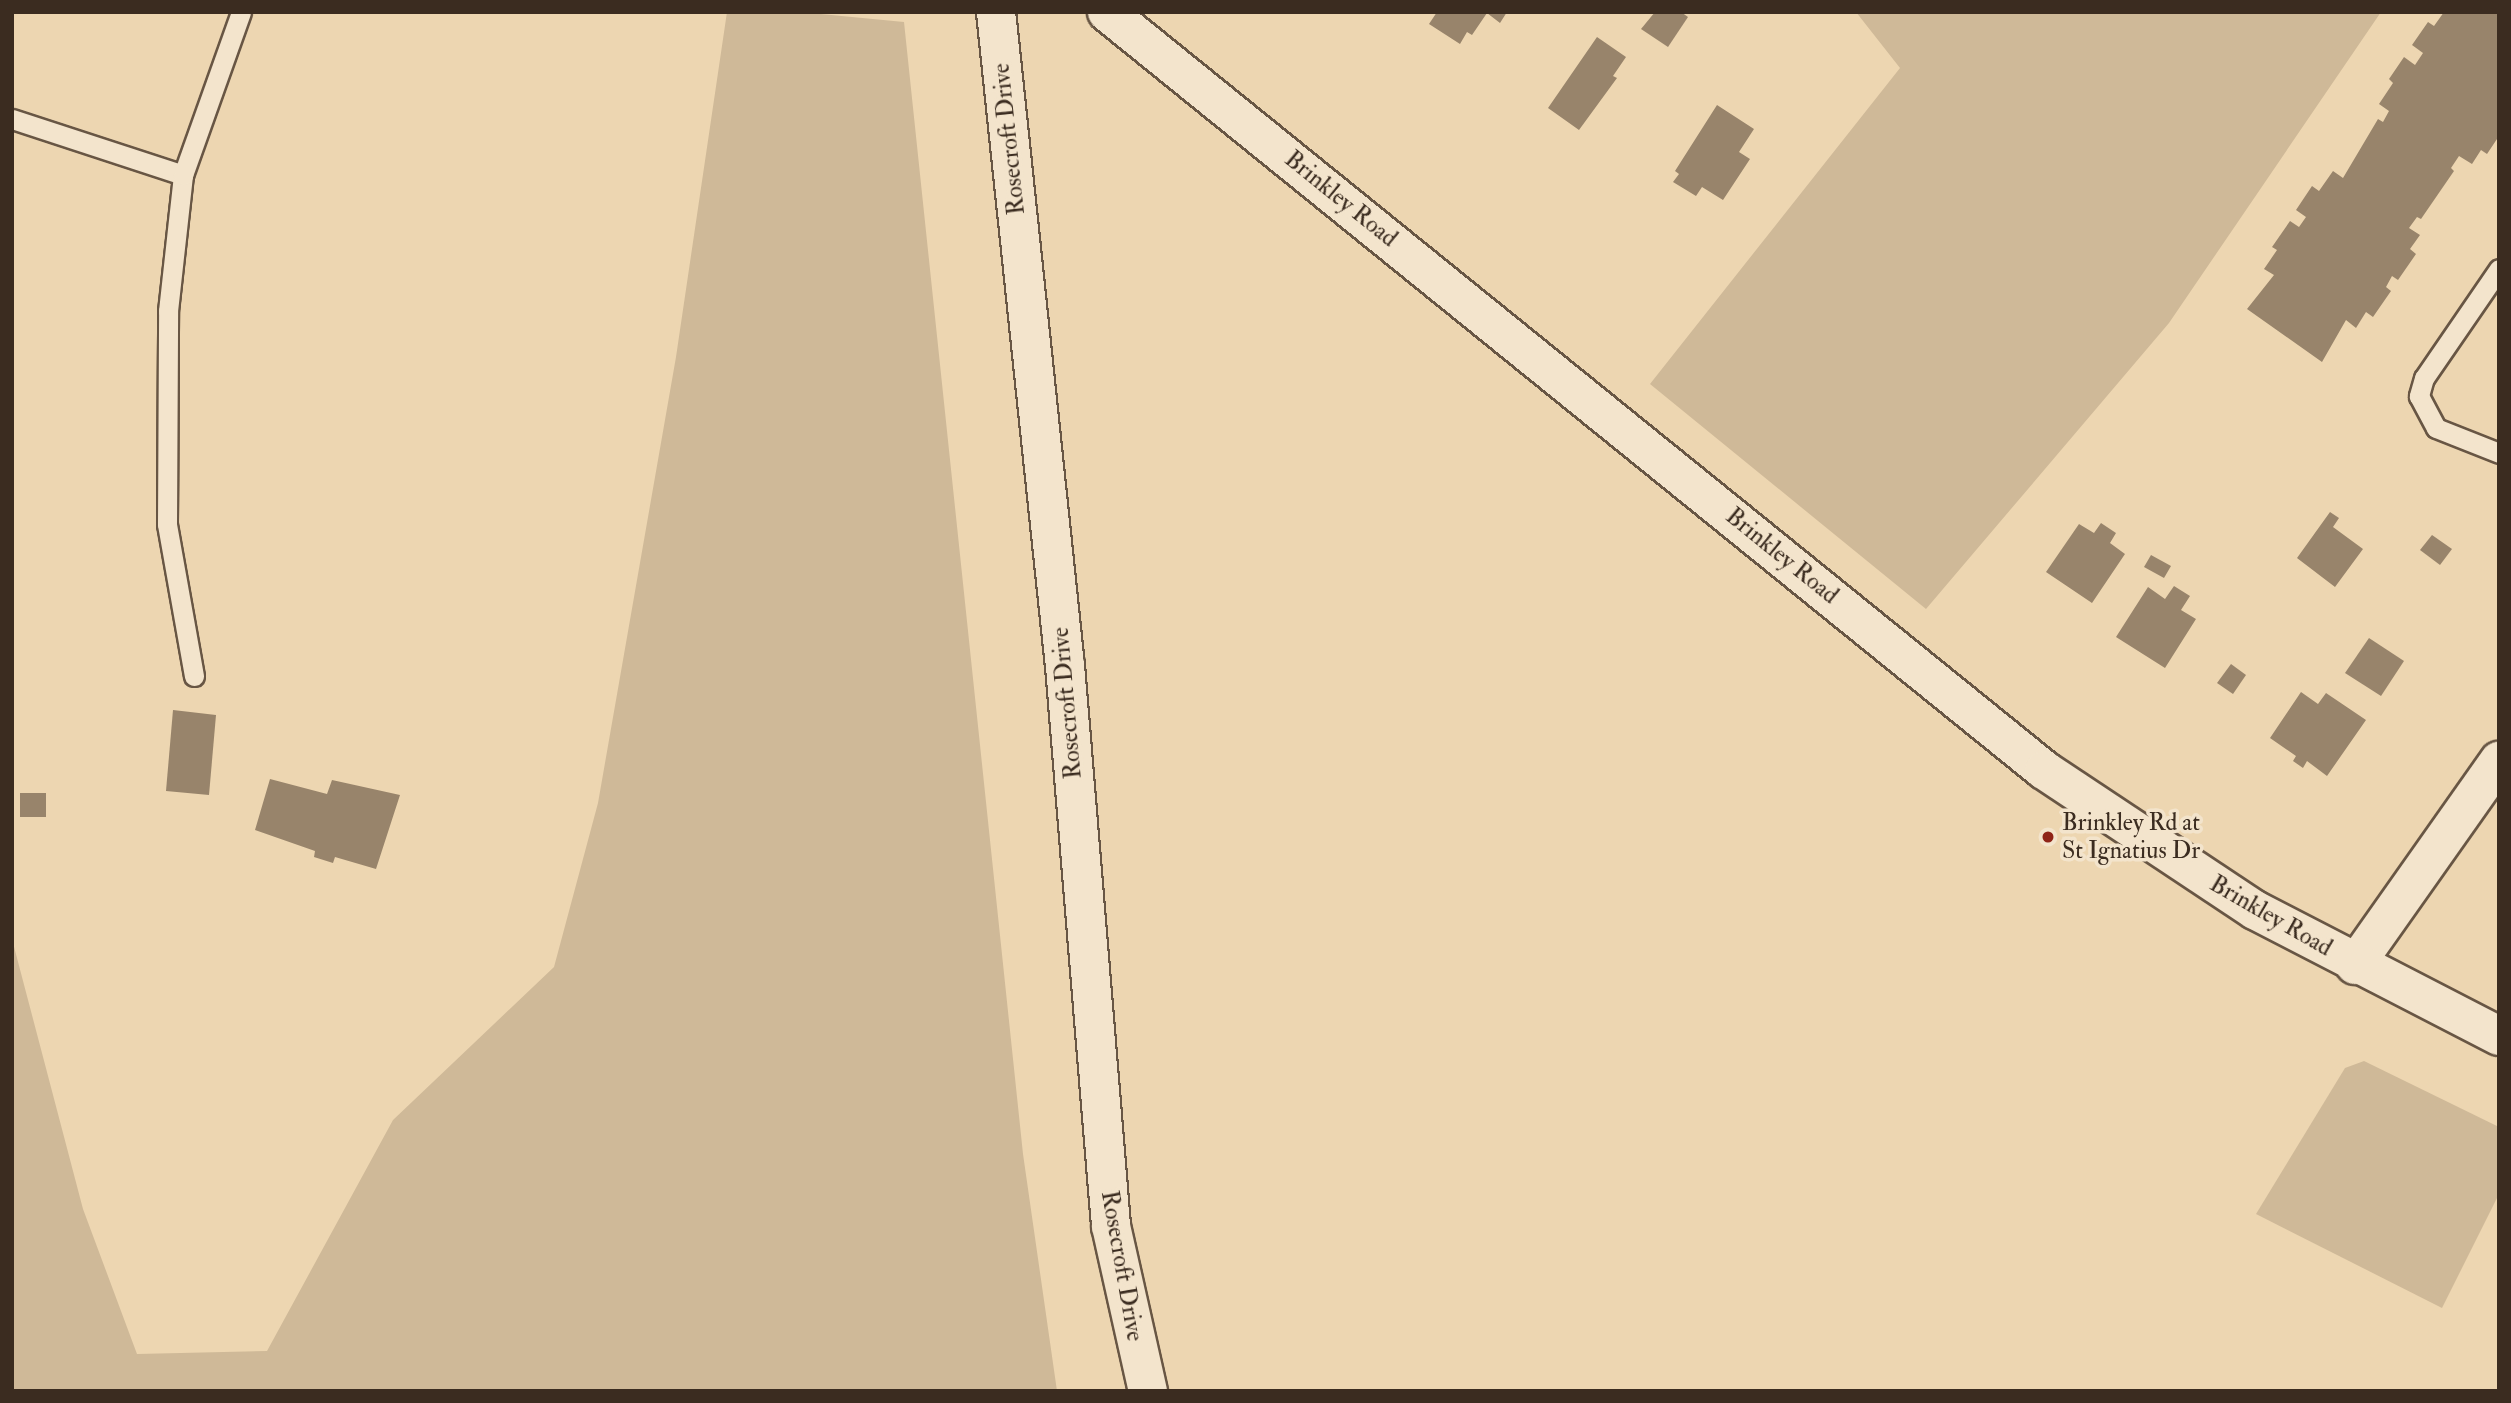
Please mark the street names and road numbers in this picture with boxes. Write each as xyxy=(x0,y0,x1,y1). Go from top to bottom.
street label: Rosecroft Drive xyxy=(987,62,1031,216)
street label: Brinkley Road xyxy=(1279,145,1403,253)
street label: Brinkley Road xyxy=(1720,502,1844,610)
street label: Rosecroft Drive xyxy=(1046,626,1088,780)
street label: Brinkley Road xyxy=(2205,869,2337,963)
street label: Rosecroft Drive xyxy=(1095,1188,1149,1344)

